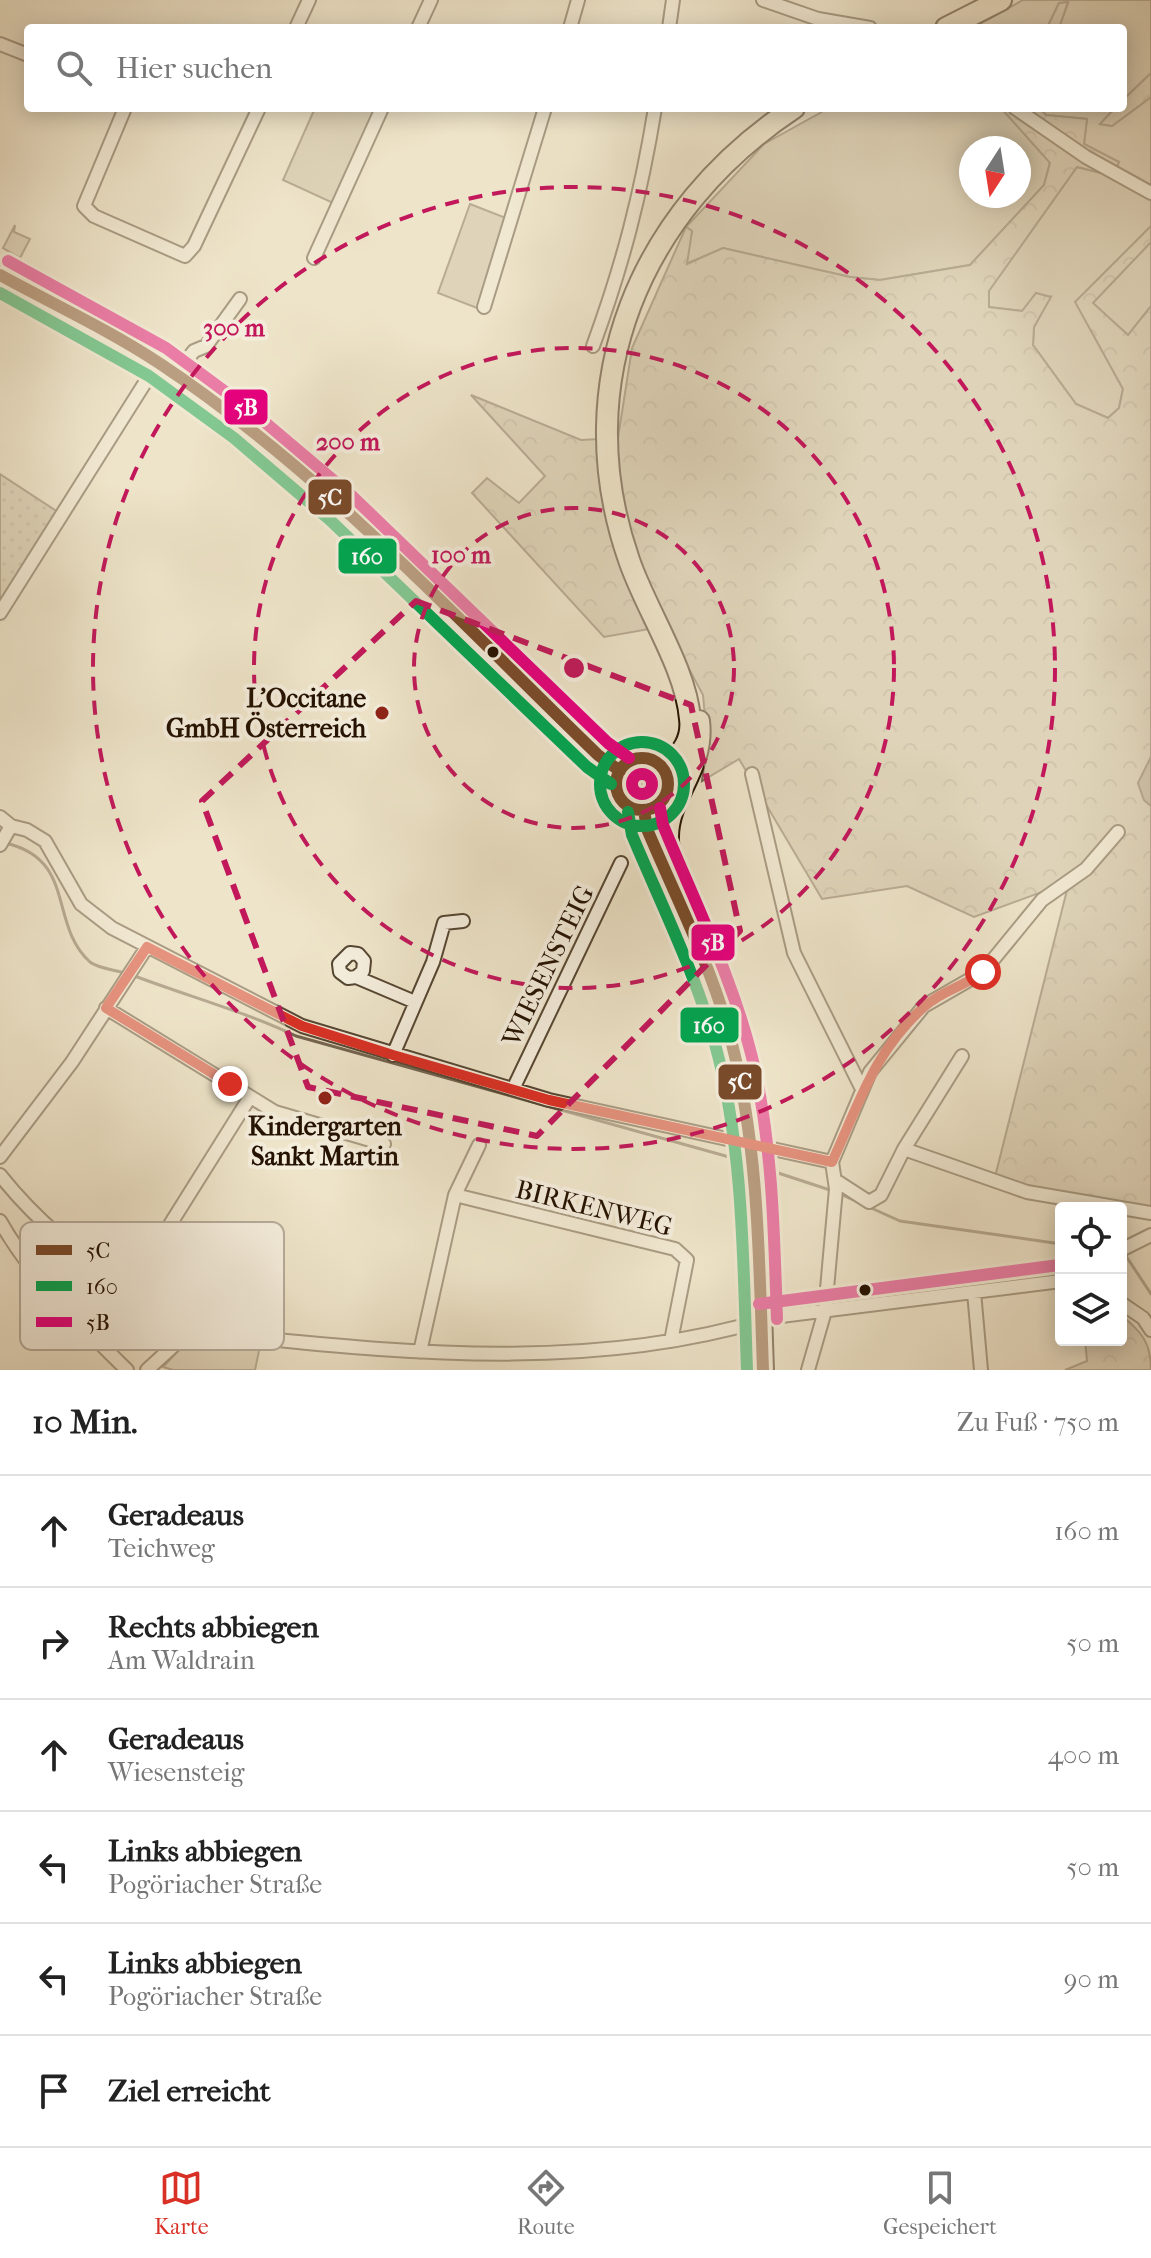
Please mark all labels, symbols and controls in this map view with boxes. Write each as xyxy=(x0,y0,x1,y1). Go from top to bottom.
search box xyxy=(24,24,1127,112)
icon: search xyxy=(52,46,96,90)
text: Hier suchen xyxy=(116,51,272,86)
north arrow xyxy=(959,136,1031,208)
text: 300 m xyxy=(203,314,266,342)
line badge: 5B xyxy=(223,388,269,426)
text: 5B xyxy=(234,395,258,421)
text: 200 m xyxy=(316,428,381,456)
line badge: 5C xyxy=(307,478,353,516)
text: 5C xyxy=(318,485,342,511)
line badge: 160 xyxy=(337,537,398,575)
text: 100 m xyxy=(431,541,492,569)
text: 160 xyxy=(351,544,383,570)
unlabelled marker xyxy=(485,644,501,660)
centre of rings xyxy=(560,654,588,682)
place label: L'Occitane GmbH Österreich xyxy=(166,683,366,744)
marker: L'Occitane GmbH Österreich xyxy=(373,704,391,722)
street label: WIESENSTEIG xyxy=(495,880,600,1053)
line badge: 5B xyxy=(690,923,736,962)
text: 5B xyxy=(701,930,725,956)
route start xyxy=(965,954,1001,990)
line badge: 160 xyxy=(679,1006,740,1044)
text: 160 xyxy=(693,1013,725,1039)
line badge: 5C xyxy=(717,1063,763,1101)
route end xyxy=(212,1066,248,1102)
text: 5C xyxy=(728,1069,752,1095)
marker: Kindergarten Sankt Martin xyxy=(316,1089,334,1107)
place label: Kindergarten Sankt Martin xyxy=(248,1111,403,1172)
street label: BIRKENWEG xyxy=(513,1174,675,1242)
map controls xyxy=(1055,1202,1127,1346)
button: locate xyxy=(1055,1202,1127,1274)
legend xyxy=(20,1222,284,1350)
text: 5C xyxy=(86,1238,110,1264)
text: 160 xyxy=(86,1274,118,1300)
button: layers xyxy=(1055,1274,1127,1346)
unlabelled marker xyxy=(857,1282,873,1298)
text: 5B xyxy=(86,1310,110,1336)
text: 10 Min. xyxy=(32,1402,137,1442)
text: Zu Fuß · 750 m xyxy=(957,1407,1119,1438)
text: Geradeaus xyxy=(108,1498,244,1533)
icon: ahead xyxy=(32,1509,76,1553)
text: 160 m xyxy=(1054,1516,1119,1547)
text: Teichweg xyxy=(108,1533,215,1564)
text: Rechts abbiegen xyxy=(108,1610,319,1645)
icon: right xyxy=(32,1621,76,1665)
text: 50 m xyxy=(1066,1628,1119,1659)
text: Am Waldrain xyxy=(108,1645,255,1676)
text: Geradeaus xyxy=(108,1722,244,1757)
icon: ahead xyxy=(32,1733,76,1777)
text: 400 m xyxy=(1048,1740,1119,1771)
text: Wiesensteig xyxy=(108,1757,244,1788)
text: Links abbiegen xyxy=(108,1834,302,1869)
icon: left xyxy=(32,1845,76,1889)
text: 50 m xyxy=(1066,1852,1119,1883)
text: Pogöriacher Straße xyxy=(108,1869,322,1900)
text: Links abbiegen xyxy=(108,1946,302,1981)
icon: left xyxy=(32,1957,76,2001)
text: 90 m xyxy=(1064,1964,1119,1995)
text: Pogöriacher Straße xyxy=(108,1981,322,2012)
icon: arrive xyxy=(32,2069,76,2113)
text: Ziel erreicht xyxy=(108,2074,270,2109)
tab: Karte xyxy=(154,2166,209,2240)
tab: Route xyxy=(517,2166,575,2240)
tab: Gespeichert xyxy=(883,2166,997,2240)

